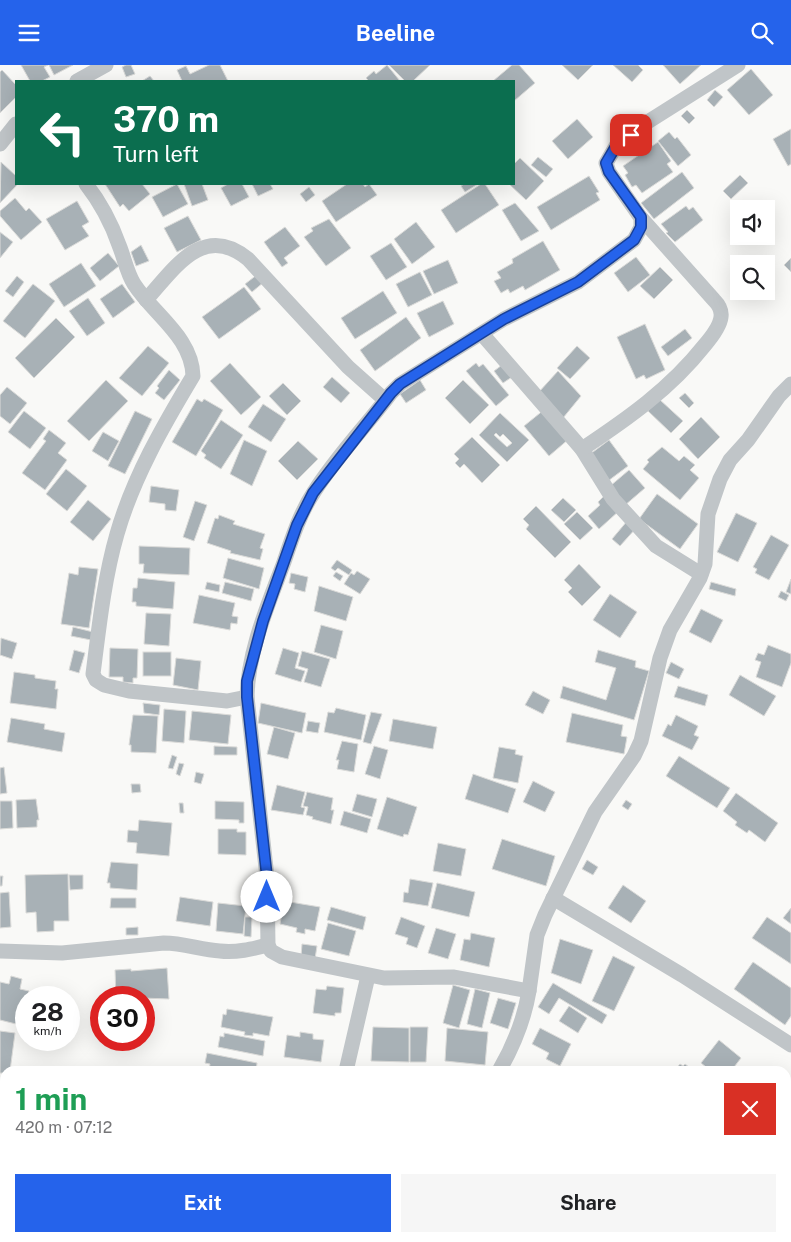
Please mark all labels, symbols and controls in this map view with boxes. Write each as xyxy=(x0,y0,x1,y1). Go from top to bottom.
icon: menu xyxy=(15,19,43,47)
icon: search xyxy=(748,19,776,47)
text: Beeline xyxy=(356,20,435,46)
text: 370 m xyxy=(113,99,219,140)
icon: left xyxy=(30,100,95,165)
pin xyxy=(610,114,652,156)
icon: arrive xyxy=(617,121,645,149)
text: Turn left xyxy=(113,141,199,167)
map controls xyxy=(730,200,775,300)
button: sound xyxy=(730,200,775,245)
button: search xyxy=(730,255,775,300)
position arrow xyxy=(240,870,292,922)
speed limit sign: 30 xyxy=(90,986,155,1051)
text: 28 xyxy=(31,997,64,1027)
text: km/h xyxy=(33,1024,62,1038)
text: 1 min xyxy=(15,1081,87,1117)
button: close xyxy=(724,1083,776,1135)
text: 420 m · 07:12 xyxy=(15,1118,112,1137)
button: Exit xyxy=(15,1174,391,1232)
button: Share xyxy=(401,1174,776,1232)

